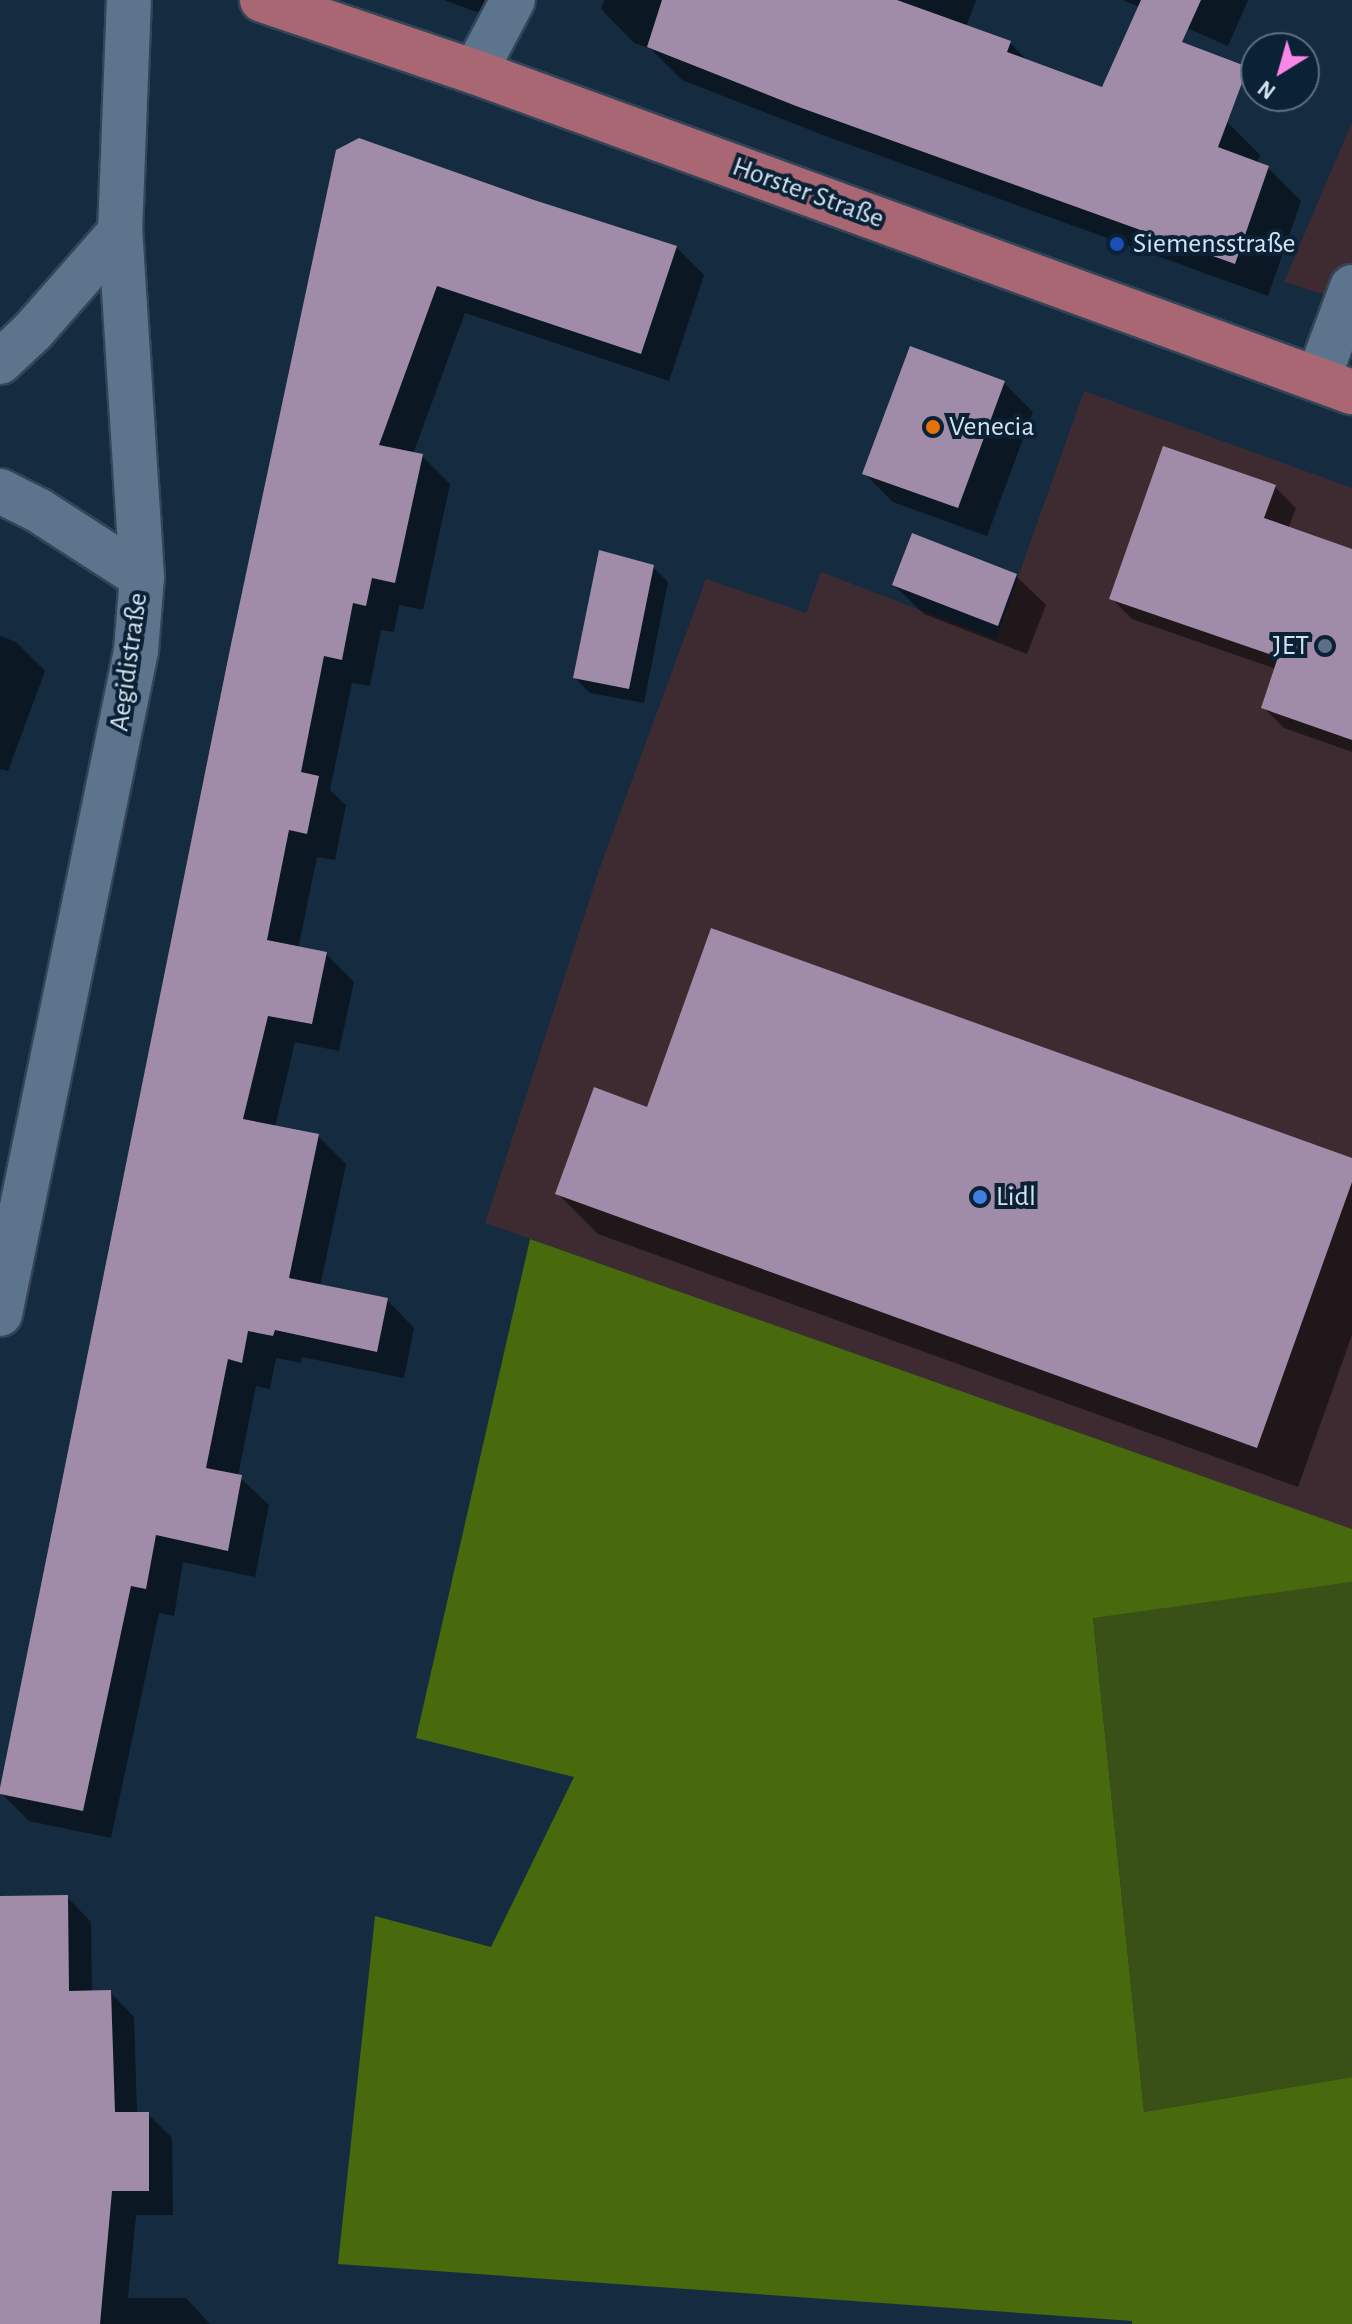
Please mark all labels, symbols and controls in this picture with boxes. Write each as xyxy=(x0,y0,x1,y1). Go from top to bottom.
north arrow xyxy=(1240,32,1320,112)
text: N xyxy=(1254,76,1279,103)
street label: Horster Straße xyxy=(728,150,888,236)
place label: Siemensstraße xyxy=(1133,227,1295,261)
marker: Siemensstraße xyxy=(1108,235,1126,253)
place label: Venecia xyxy=(949,410,1034,444)
marker: Venecia xyxy=(924,418,942,436)
street label: Aegidistraße xyxy=(103,591,155,733)
place label: JET xyxy=(1273,629,1309,663)
marker: JET xyxy=(1316,637,1334,655)
place label: Lidl xyxy=(996,1180,1036,1214)
marker: Lidl xyxy=(971,1188,989,1206)

